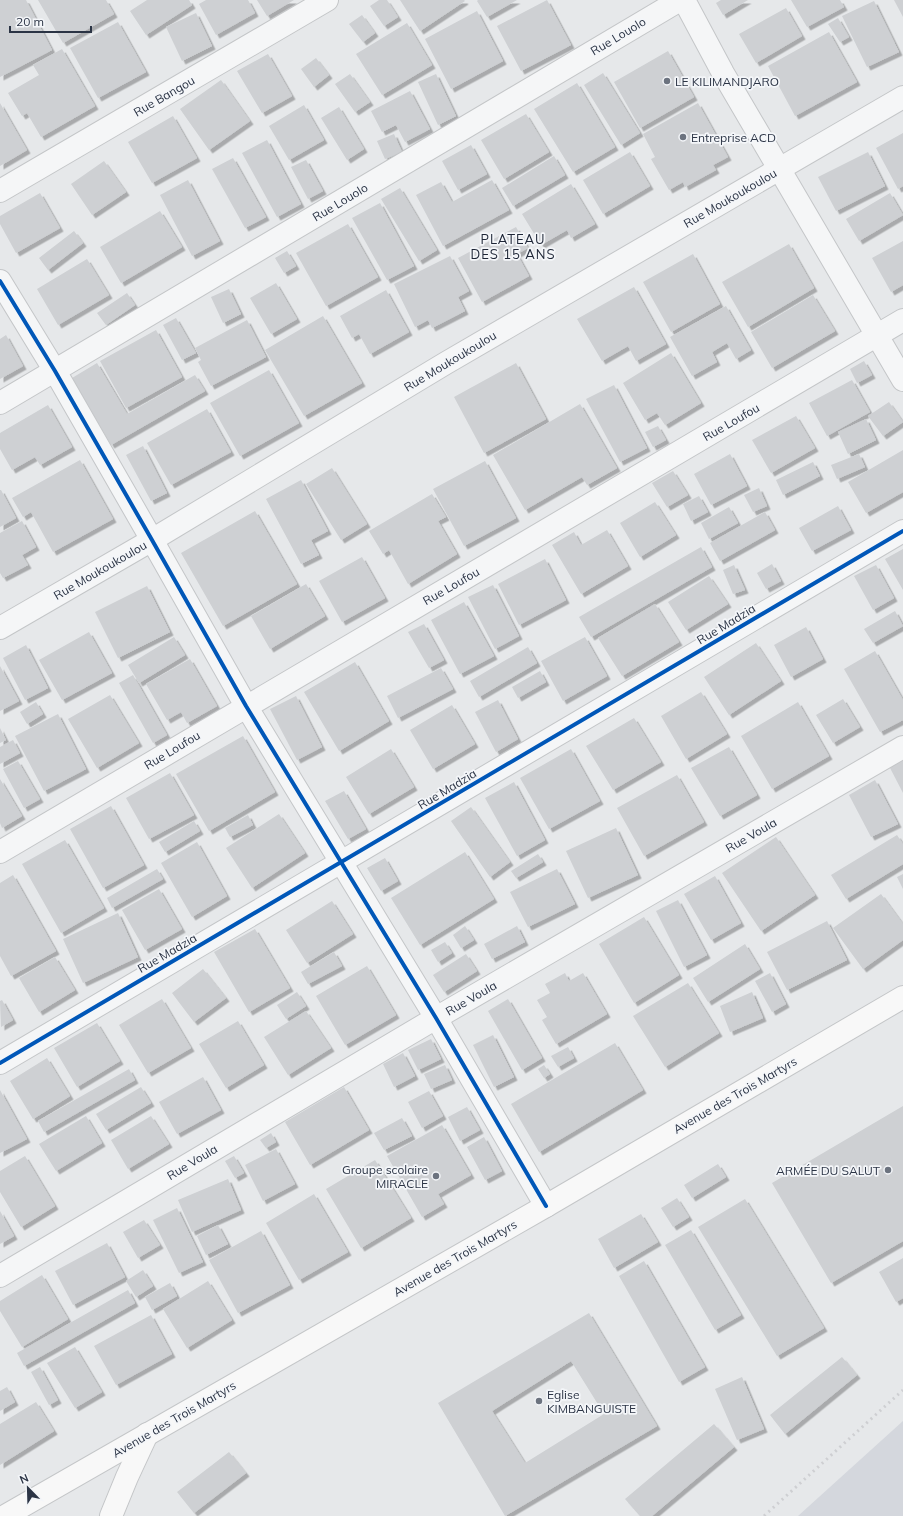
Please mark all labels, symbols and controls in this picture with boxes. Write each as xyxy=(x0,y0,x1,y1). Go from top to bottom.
scale bar xyxy=(10,8,91,34)
text: 20 m xyxy=(16,14,44,29)
street label: Rue Louolo xyxy=(588,14,648,58)
street label: Rue Bangou xyxy=(131,72,197,120)
place label: LE KILIMANDJARO xyxy=(675,74,779,89)
marker: LE KILIMANDJARO xyxy=(662,76,672,86)
place label: Entreprise ACD xyxy=(691,130,776,145)
marker: Entreprise ACD xyxy=(678,132,688,142)
street label: Rue Moukoukoulou xyxy=(681,165,779,231)
street label: Rue Louolo xyxy=(310,180,370,224)
district label: PLATEAU DES 15 ANS xyxy=(470,231,556,262)
street label: Rue Moukoukoulou xyxy=(401,327,499,395)
street label: Rue Loufou xyxy=(700,400,762,444)
street label: Rue Moukoukoulou xyxy=(51,537,149,603)
street label: Rue Loufou xyxy=(420,564,482,608)
street label: Rue Madzia xyxy=(694,601,758,647)
street label: Rue Loufou xyxy=(141,727,203,773)
street label: Rue Madzia xyxy=(415,766,479,812)
street label: Rue Voula xyxy=(723,814,779,856)
street label: Rue Madzia xyxy=(135,930,199,976)
street label: Rue Voula xyxy=(443,977,499,1019)
street label: Avenue des Trois Martyrs xyxy=(671,1053,800,1137)
street label: Rue Voula xyxy=(164,1141,220,1183)
place label: Groupe scolaire MIRACLE xyxy=(342,1162,428,1191)
place label: ARMÉE DU SALUT xyxy=(776,1163,881,1178)
marker: ARMÉE DU SALUT xyxy=(883,1165,893,1175)
marker: Groupe scolaire MIRACLE xyxy=(431,1171,441,1181)
street label: Avenue des Trois Martyrs xyxy=(391,1216,520,1300)
street label: Avenue des Trois Martyrs xyxy=(110,1377,239,1461)
place label: Eglise KIMBANGUISTE xyxy=(547,1387,636,1416)
marker: Eglise KIMBANGUISTE xyxy=(534,1396,544,1406)
north arrow xyxy=(8,1468,48,1508)
text: N xyxy=(18,1471,31,1487)

